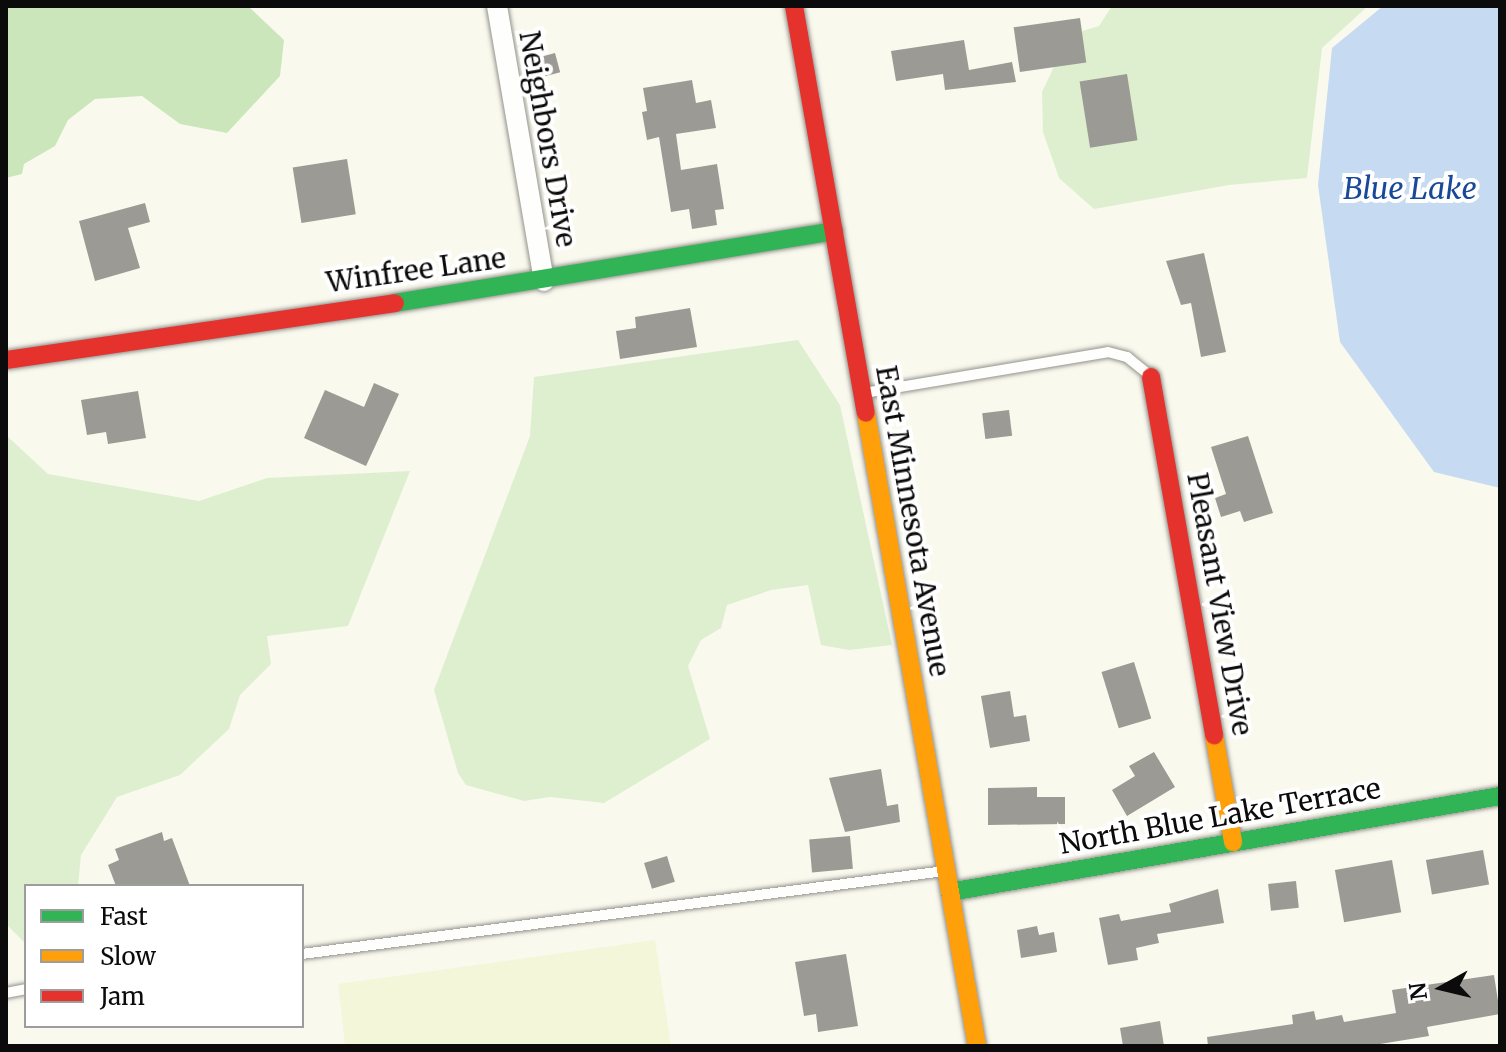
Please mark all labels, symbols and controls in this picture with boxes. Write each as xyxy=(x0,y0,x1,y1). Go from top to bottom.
street label: Neighbors Drive xyxy=(512,28,584,250)
water label: Blue Lake xyxy=(1343,170,1477,206)
street label: Winfree Lane xyxy=(324,241,508,299)
street label: East Minnesota Avenue xyxy=(869,363,957,679)
street label: Pleasant View Drive xyxy=(1180,470,1260,738)
street label: North Blue Lake Terrace xyxy=(1057,771,1383,861)
legend xyxy=(24,884,304,1028)
text: Fast xyxy=(100,901,148,932)
text: Slow xyxy=(100,941,156,972)
north arrow xyxy=(1402,948,1482,1028)
text: Jam xyxy=(100,981,145,1012)
text: N xyxy=(1403,981,1433,1002)

